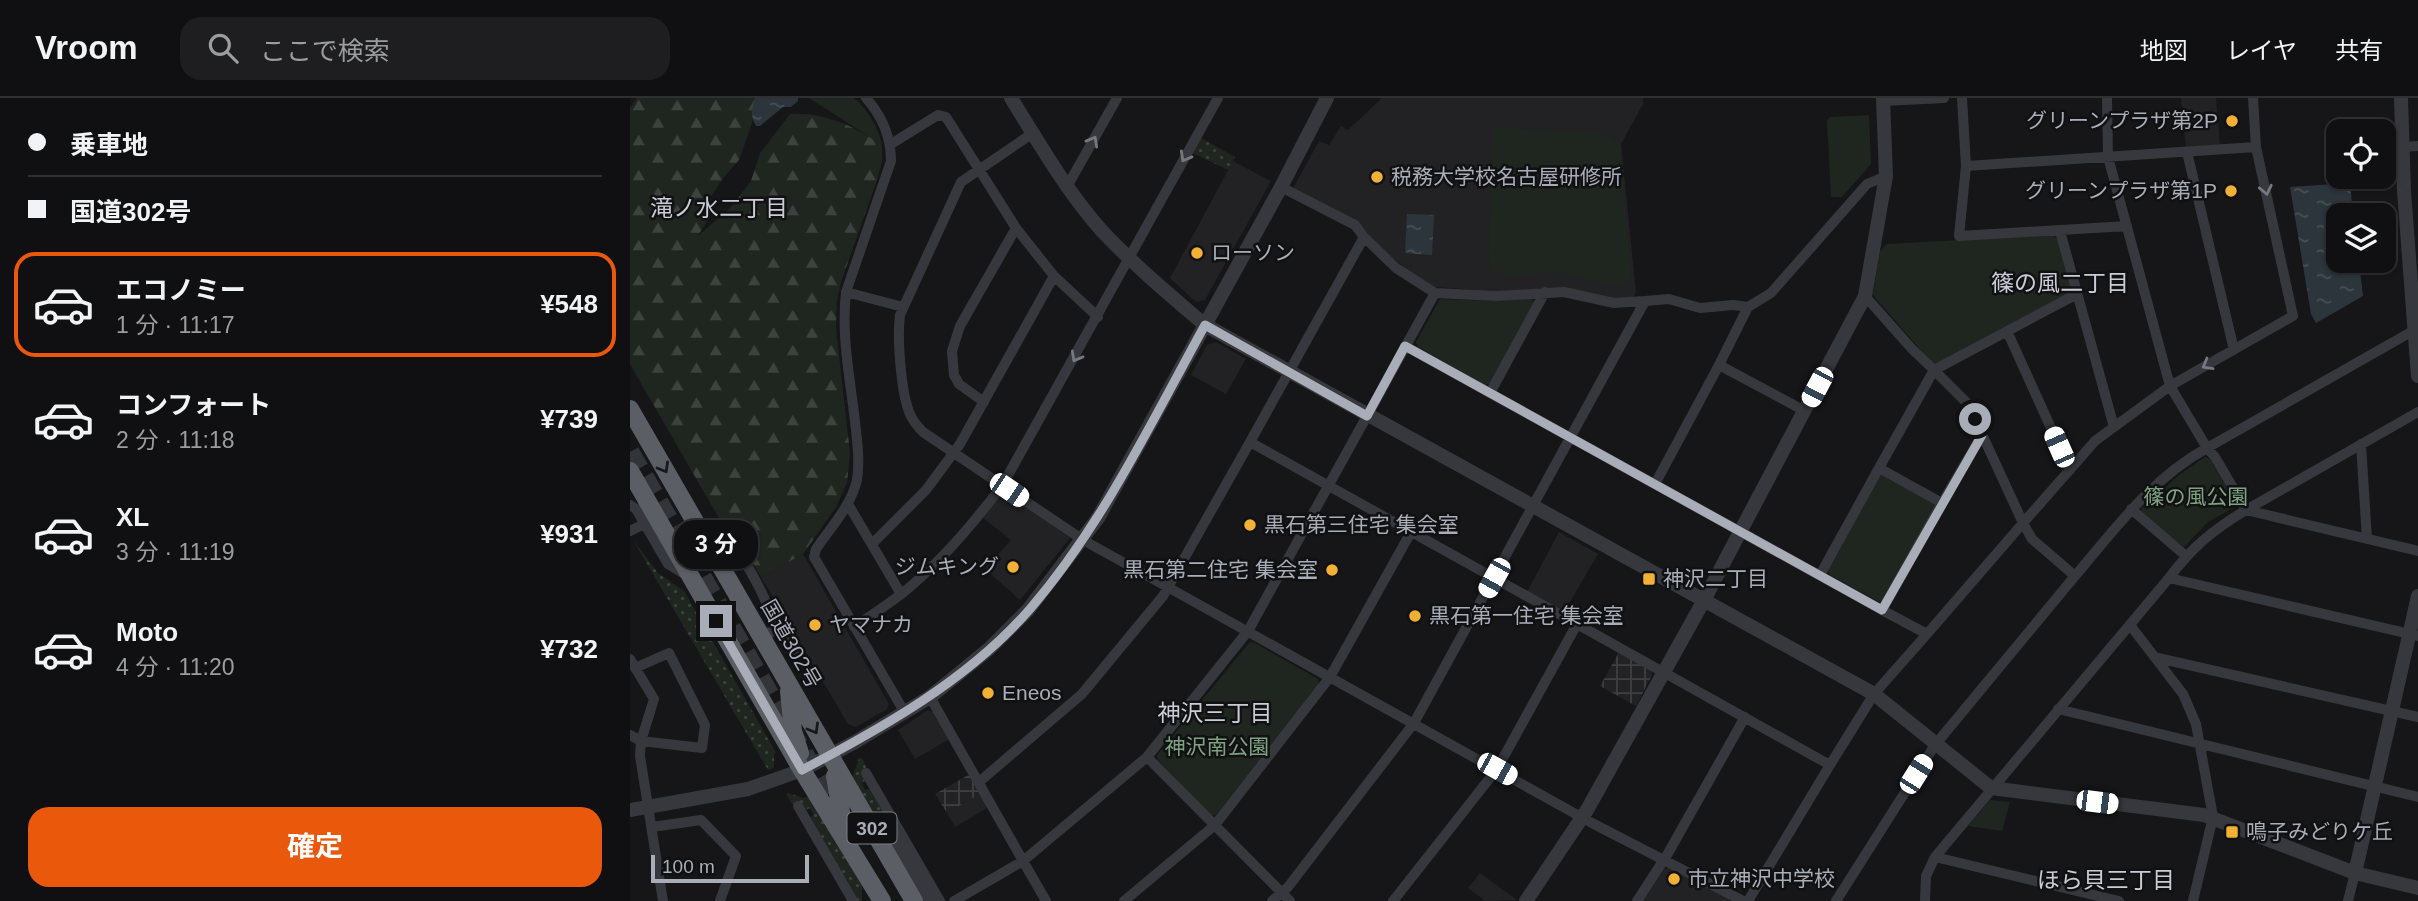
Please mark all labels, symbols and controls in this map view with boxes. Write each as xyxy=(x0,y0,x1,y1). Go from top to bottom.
search box xyxy=(180,17,670,80)
text: Vroom xyxy=(35,29,138,66)
icon: search xyxy=(204,29,242,67)
text: ここで検索 xyxy=(260,36,390,66)
text: 地図 xyxy=(2140,37,2188,64)
text: レイヤ xyxy=(2226,37,2297,64)
text: 共有 xyxy=(2335,37,2383,64)
place label: グリーンプラザ第2P xyxy=(2026,109,2218,132)
marker: グリーンプラザ第2P xyxy=(2224,113,2240,129)
map controls xyxy=(2326,119,2396,273)
button: locate xyxy=(2326,119,2396,189)
text: 乗車地 xyxy=(70,130,148,160)
one-way arrow xyxy=(1084,136,1097,149)
one-way arrow xyxy=(1180,150,1193,163)
place label: 税務大学校名古屋研修所 xyxy=(1391,165,1622,188)
marker: 税務大学校名古屋研修所 xyxy=(1369,169,1385,185)
place label: グリーンプラザ第1P xyxy=(2025,179,2217,202)
marker: グリーンプラザ第1P xyxy=(2223,183,2239,199)
one-way arrow xyxy=(2257,184,2272,196)
district label: 滝ノ水二丁目 xyxy=(650,195,788,221)
text: 国道302号 xyxy=(70,197,191,227)
button: layers xyxy=(2326,203,2396,273)
place label: ローソン xyxy=(1211,241,1295,264)
marker: ローソン xyxy=(1189,245,1205,261)
district label: 篠の風二丁目 xyxy=(1991,270,2129,296)
icon: car xyxy=(32,273,95,336)
text: エコノミー xyxy=(116,275,246,305)
text: ¥548 xyxy=(540,289,598,319)
text: 1 分 · 11:17 xyxy=(116,312,234,338)
one-way arrow xyxy=(1071,350,1084,362)
one-way arrow xyxy=(2202,357,2215,370)
car xyxy=(1798,364,1837,410)
icon: car xyxy=(32,388,95,451)
text: コンフォート xyxy=(116,390,271,420)
route start xyxy=(1959,403,1991,435)
text: ¥739 xyxy=(540,404,598,434)
car xyxy=(2041,424,2078,470)
text: 2 分 · 11:18 xyxy=(116,427,234,453)
one-way arrow xyxy=(656,461,669,474)
car xyxy=(986,470,1033,510)
park label: 篠の風公園 xyxy=(2144,485,2249,508)
text: XL xyxy=(116,502,149,532)
icon: car xyxy=(32,503,95,566)
place label: 黒石第三住宅 集会室 xyxy=(1264,513,1459,536)
marker: 黒石第三住宅 集会室 xyxy=(1242,517,1258,533)
text: ¥931 xyxy=(540,519,598,549)
callout: 3 分 xyxy=(674,519,758,568)
text: 3 分 xyxy=(695,531,737,557)
text: 3 分 · 11:19 xyxy=(116,539,234,565)
place label: ジムキング xyxy=(895,555,999,578)
car xyxy=(1475,555,1514,601)
place label: 黒石第二住宅 集会室 xyxy=(1123,558,1318,581)
marker: ジムキング xyxy=(1005,559,1021,575)
marker: 黒石第二住宅 集会室 xyxy=(1324,562,1340,578)
place label: 神沢二丁目 xyxy=(1663,567,1768,590)
marker: 神沢二丁目 xyxy=(1641,571,1657,587)
street label: 国道302号 xyxy=(757,596,826,692)
place label: 黒石第一住宅 集会室 xyxy=(1429,604,1624,627)
route end xyxy=(700,605,732,637)
marker: 黒石第一住宅 集会室 xyxy=(1407,608,1423,624)
place label: ヤマナカ xyxy=(829,613,913,636)
text: Moto xyxy=(116,617,178,647)
marker: ヤマナカ xyxy=(807,617,823,633)
icon: car xyxy=(32,618,95,681)
text: ¥732 xyxy=(540,634,598,664)
text: 4 分 · 11:20 xyxy=(116,654,234,680)
place label: Eneos xyxy=(1002,681,1062,704)
marker: Eneos xyxy=(980,685,996,701)
district label: 神沢三丁目 xyxy=(1158,700,1273,726)
one-way arrow xyxy=(806,722,819,734)
park label: 神沢南公園 xyxy=(1165,735,1270,758)
car xyxy=(1474,750,1521,788)
car xyxy=(1896,751,1937,797)
car xyxy=(2075,789,2120,815)
button: 確定 xyxy=(28,807,602,887)
road number: 302 xyxy=(848,813,896,844)
place label: 鳴子みどりケ丘 xyxy=(2246,820,2393,843)
marker: 鳴子みどりケ丘 xyxy=(2224,824,2240,840)
scale bar xyxy=(651,852,808,884)
text: 100 m xyxy=(662,856,715,877)
place label: 市立神沢中学校 xyxy=(1688,867,1835,890)
district label: ほら貝三丁目 xyxy=(2037,867,2175,893)
marker: 市立神沢中学校 xyxy=(1666,871,1682,887)

